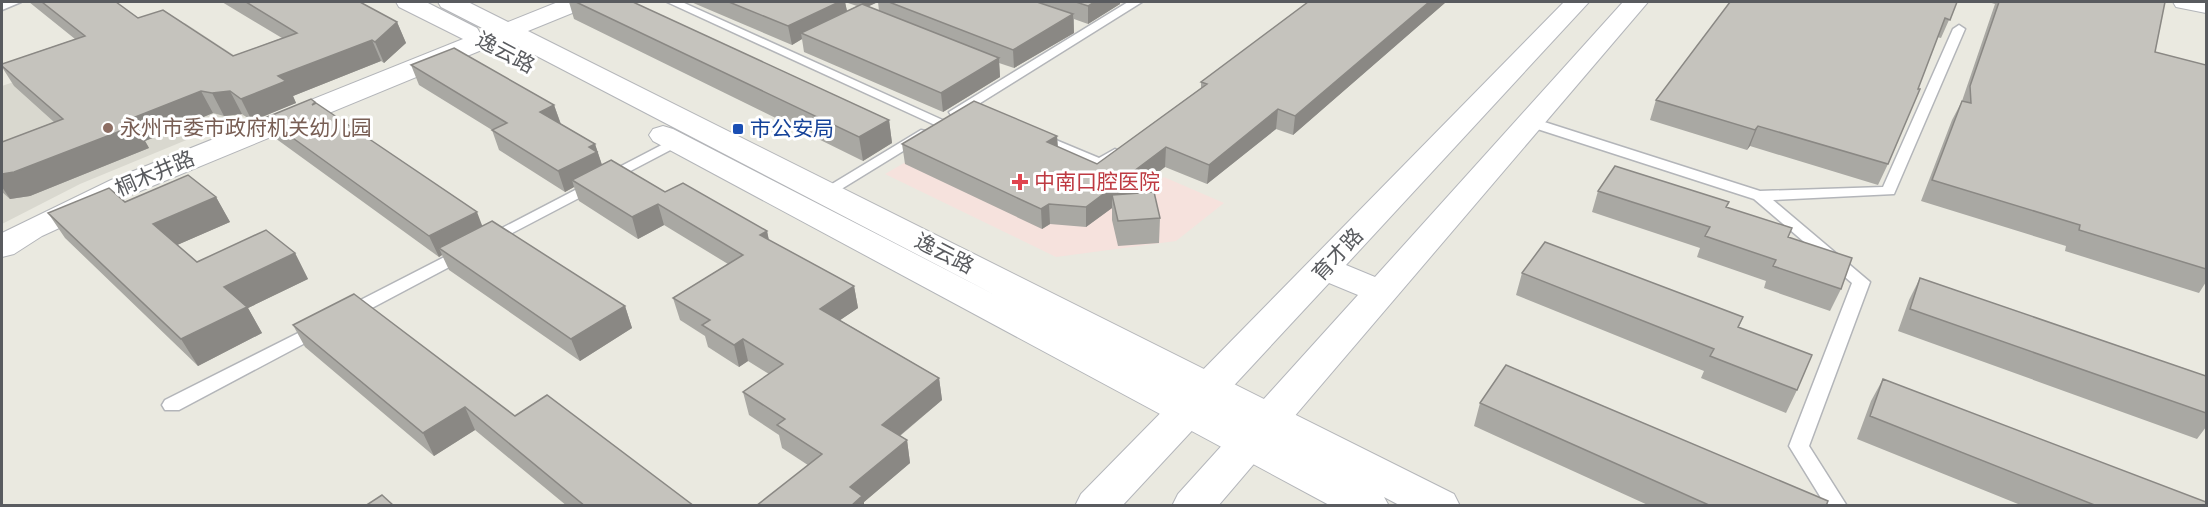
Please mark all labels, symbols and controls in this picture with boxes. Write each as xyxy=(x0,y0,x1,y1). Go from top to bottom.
street label: 逸云路 xyxy=(472,28,538,77)
place label: 永州市委市政府机关幼儿园 xyxy=(120,117,372,139)
place label: 市公安局 xyxy=(750,118,834,140)
marker: 永州市委市政府机关幼儿园 xyxy=(101,121,115,135)
marker: 市公安局 xyxy=(731,122,745,136)
street label: 桐木井路 xyxy=(112,147,198,200)
place label: 中南口腔医院 xyxy=(1034,171,1160,193)
marker: 中南口腔医院 xyxy=(1011,173,1029,191)
street label: 育才路 xyxy=(1308,224,1367,285)
street label: 逸云路 xyxy=(911,229,977,278)

